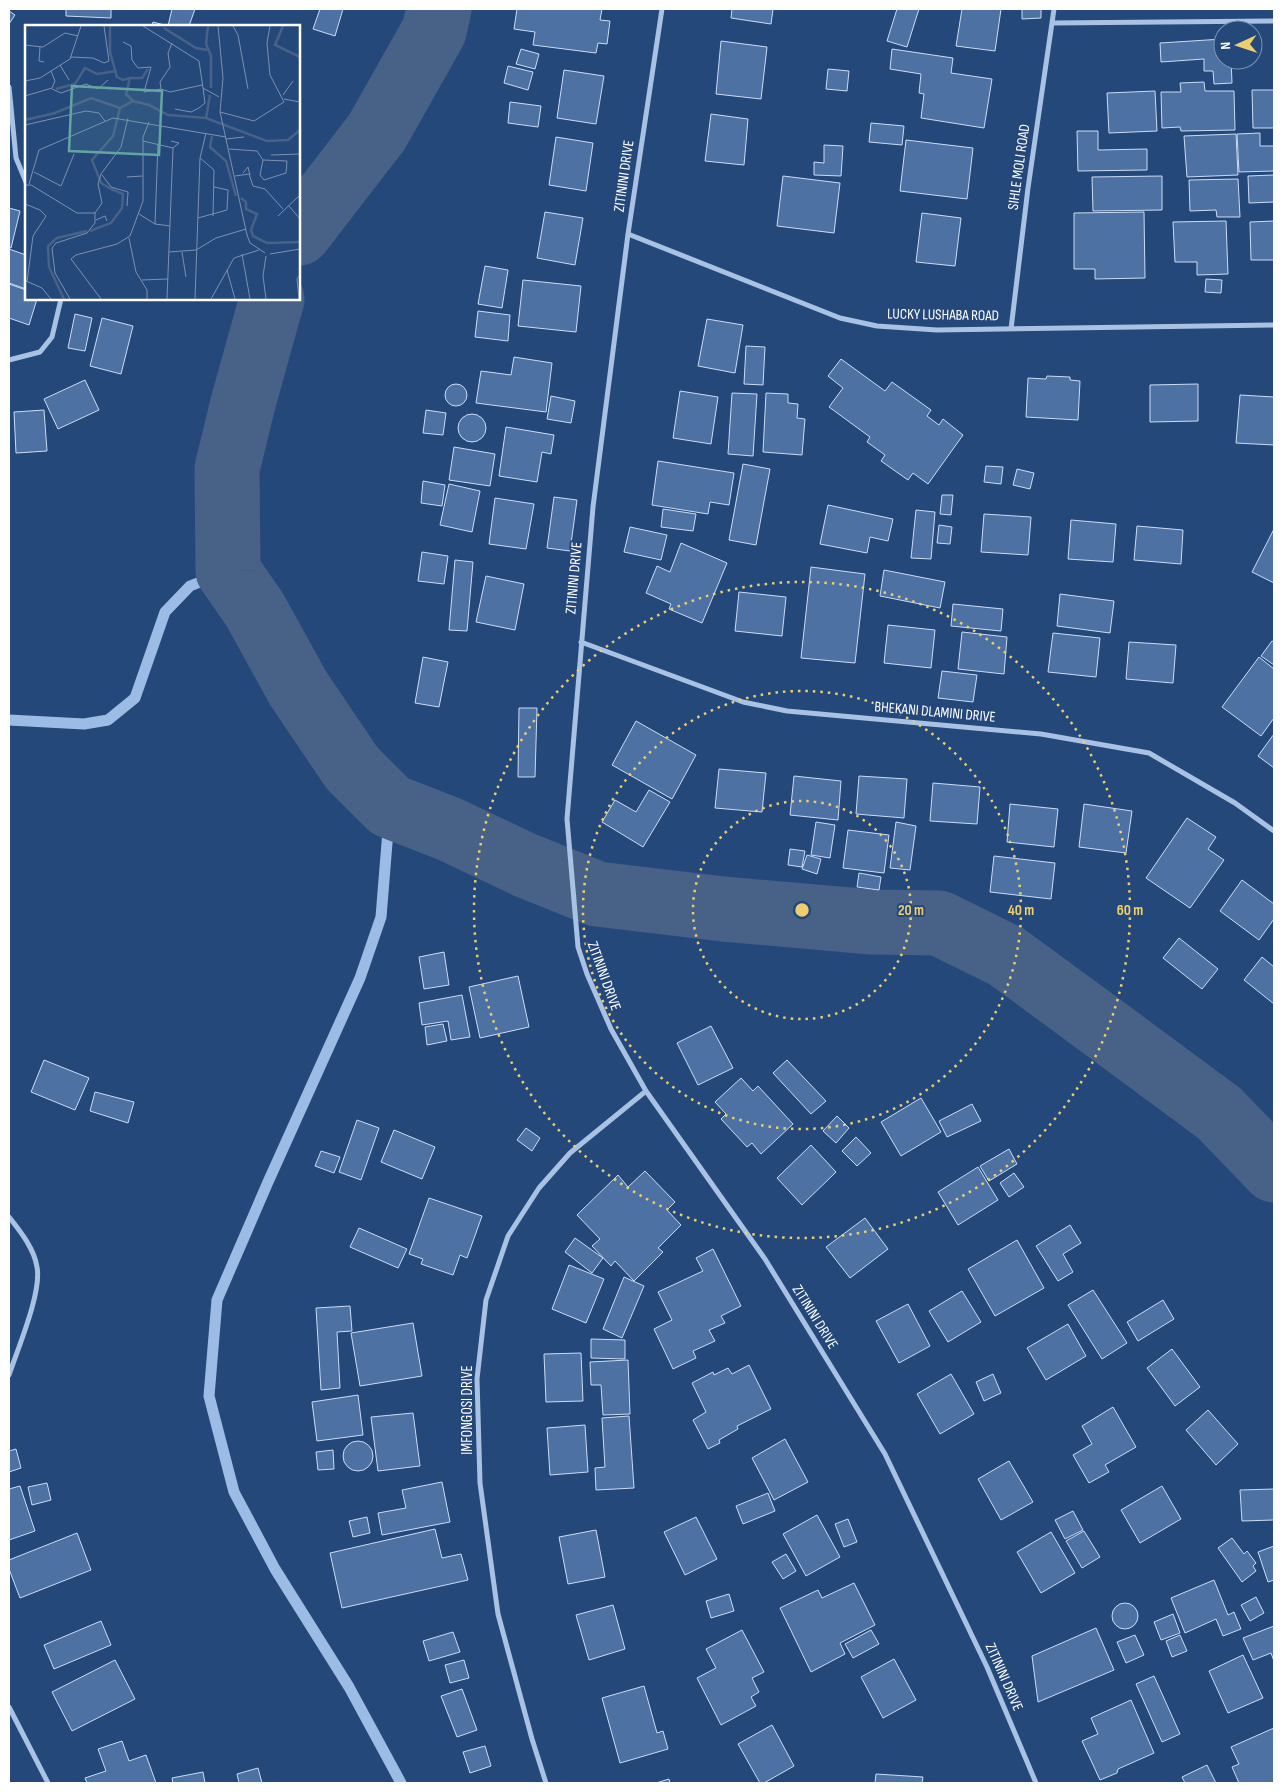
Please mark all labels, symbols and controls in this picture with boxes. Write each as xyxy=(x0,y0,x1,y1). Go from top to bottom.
north arrow xyxy=(1213,20,1263,70)
inset map xyxy=(25,25,300,300)
text: N xyxy=(1217,41,1234,50)
street label: SIHLE MOLI ROAD xyxy=(1004,123,1034,211)
street label: ZITININI DRIVE xyxy=(610,139,638,213)
street label: LUCKY LUSHABA ROAD xyxy=(887,305,999,325)
street label: ZITININI DRIVE xyxy=(561,541,587,615)
street label: BHEKANI DLAMINI DRIVE xyxy=(874,697,996,727)
centre of rings xyxy=(793,901,811,919)
text: 20 m xyxy=(898,901,924,920)
text: 40 m xyxy=(1008,901,1034,920)
text: 60 m xyxy=(1117,901,1143,920)
street label: ZITININI DRIVE xyxy=(583,939,625,1013)
street label: ZITININI DRIVE xyxy=(788,1281,842,1353)
street label: IMFONGOSI DRIVE xyxy=(458,1365,477,1455)
street label: ZITININI DRIVE xyxy=(981,1640,1027,1714)

